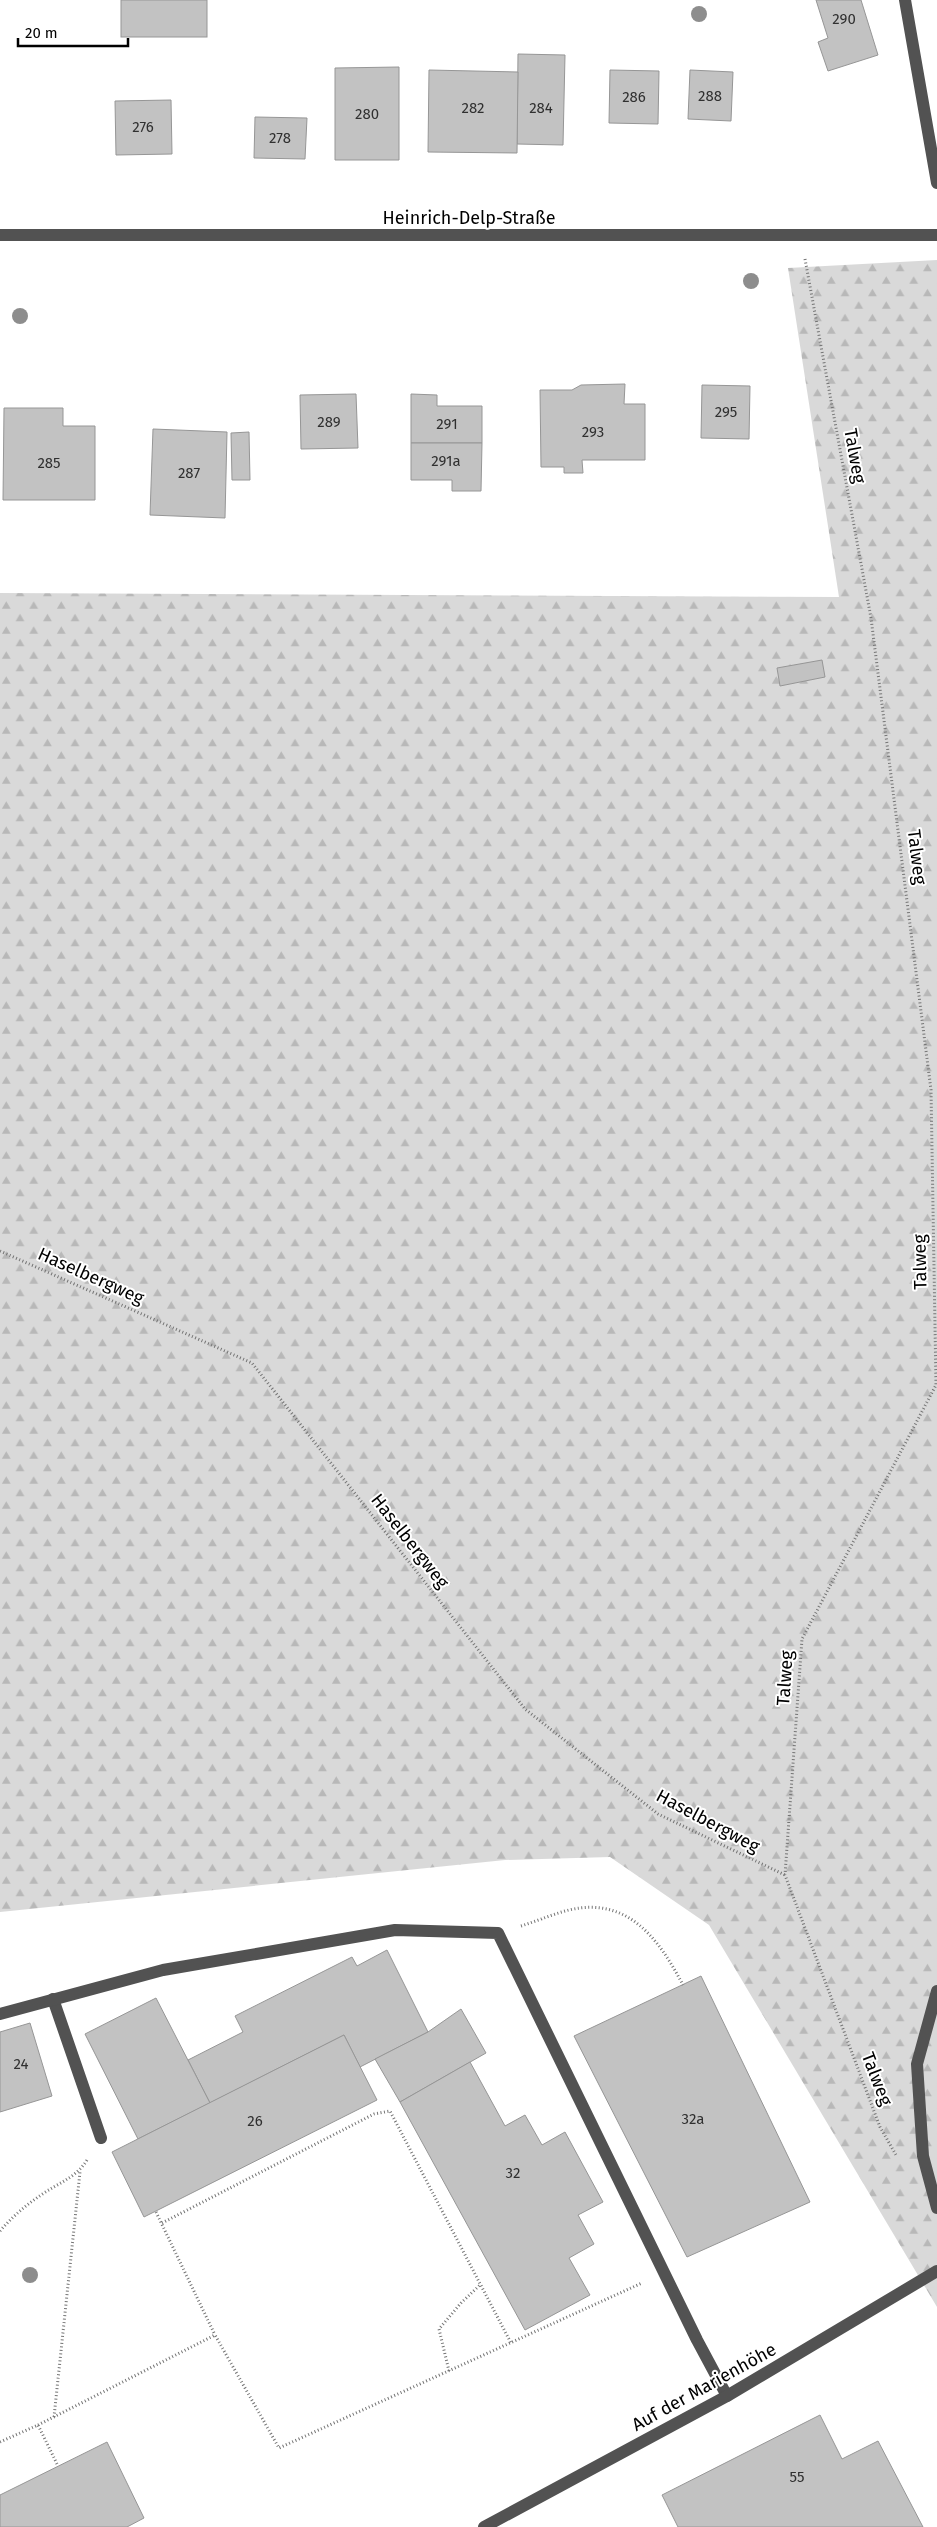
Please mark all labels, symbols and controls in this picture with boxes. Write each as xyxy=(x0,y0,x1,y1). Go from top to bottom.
house number: 290 xyxy=(832,10,856,28)
scale bar xyxy=(18,15,128,47)
text: 20 m xyxy=(25,24,58,42)
house number: 288 xyxy=(698,87,722,105)
house number: 286 xyxy=(622,88,646,106)
house number: 282 xyxy=(462,99,484,117)
house number: 284 xyxy=(529,99,553,117)
house number: 280 xyxy=(355,105,379,123)
house number: 276 xyxy=(132,118,154,136)
house number: 278 xyxy=(269,129,291,147)
street label: Heinrich-Delp-Straße xyxy=(383,207,555,229)
house number: 295 xyxy=(715,403,737,421)
house number: 289 xyxy=(317,413,341,431)
house number: 291 xyxy=(436,415,458,433)
house number: 293 xyxy=(582,423,604,441)
street label: Talweg xyxy=(839,427,871,486)
house number: 291a xyxy=(431,452,461,470)
house number: 285 xyxy=(37,454,61,472)
house number: 287 xyxy=(178,464,200,482)
street label: Talweg xyxy=(903,828,931,886)
street label: Talweg xyxy=(909,1233,931,1290)
street label: Haselbergweg xyxy=(34,1243,148,1309)
street label: Haselbergweg xyxy=(366,1489,454,1593)
street label: Talweg xyxy=(772,1649,798,1706)
street label: Haselbergweg xyxy=(653,1785,764,1858)
street label: Talweg xyxy=(857,2049,897,2109)
house number: 24 xyxy=(13,2055,29,2073)
house number: 32a xyxy=(682,2110,704,2128)
house number: 26 xyxy=(247,2112,263,2130)
house number: 32 xyxy=(506,2164,520,2182)
street label: Auf der Marienhöhe xyxy=(628,2338,780,2436)
house number: 55 xyxy=(790,2468,804,2486)

